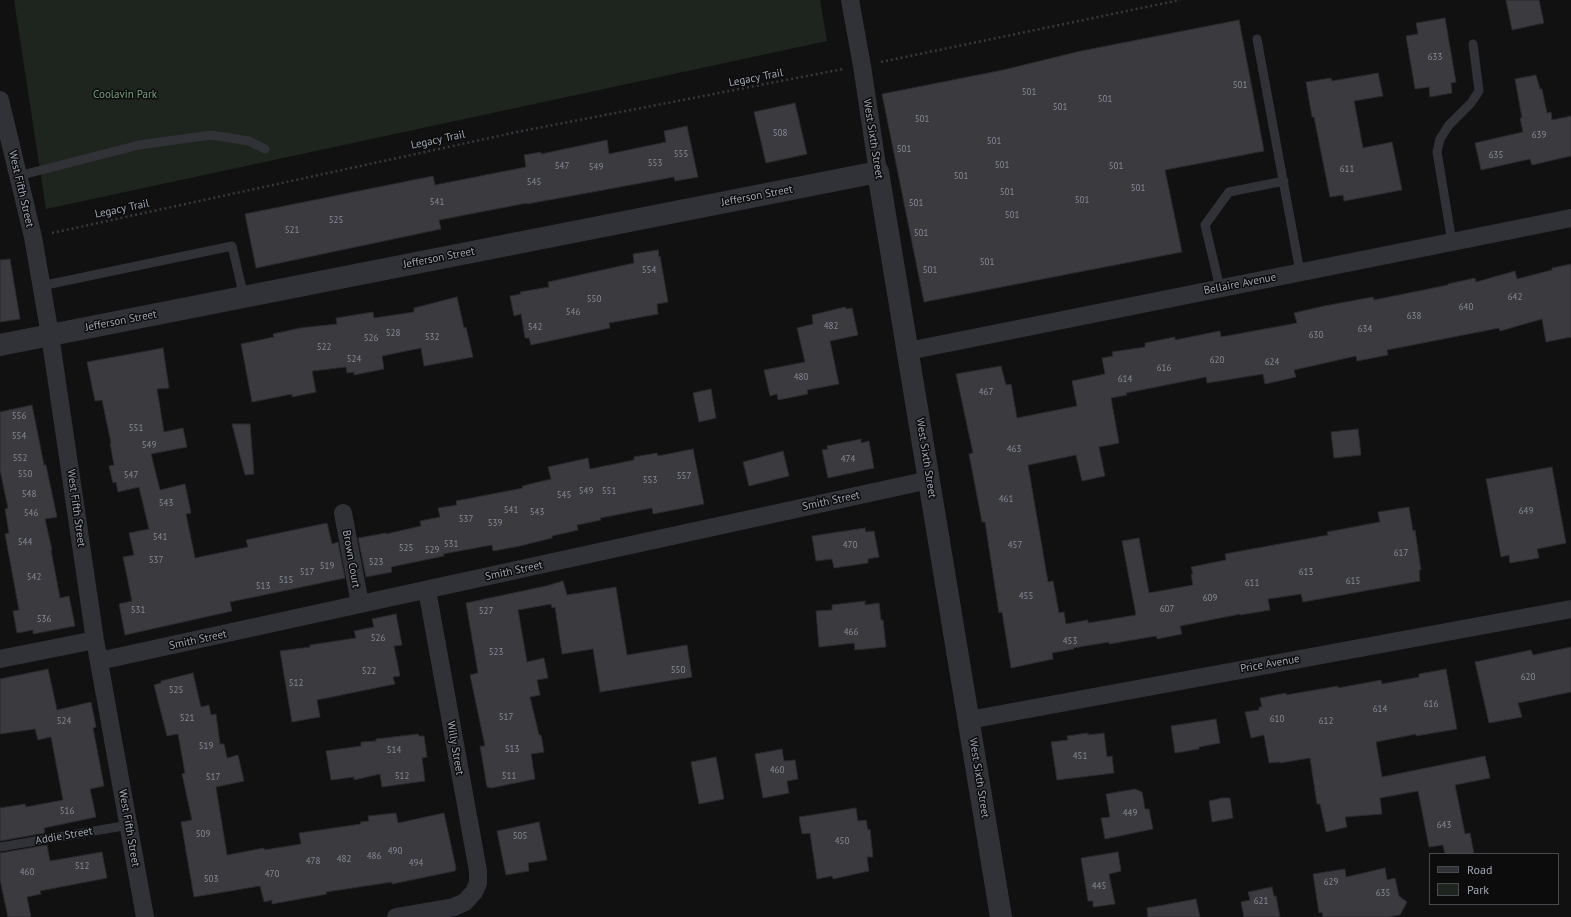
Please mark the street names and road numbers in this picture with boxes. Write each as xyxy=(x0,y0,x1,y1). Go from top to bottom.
street label: Legacy Trail xyxy=(728,66,784,90)
street label: West Sixth Street xyxy=(860,98,886,180)
street label: Legacy Trail xyxy=(410,128,466,152)
street label: West Fifth Street xyxy=(6,149,36,229)
street label: Jefferson Street xyxy=(720,183,794,209)
street label: Legacy Trail xyxy=(94,197,150,221)
street label: Jefferson Street xyxy=(402,245,476,271)
street label: Bellaire Avenue xyxy=(1203,271,1277,297)
street label: Jefferson Street xyxy=(84,308,158,334)
street label: West Sixth Street xyxy=(913,417,939,499)
street label: West Fifth Street xyxy=(64,468,88,548)
street label: Smith Street xyxy=(801,488,861,514)
street label: Brown Court xyxy=(339,529,363,589)
street label: Smith Street xyxy=(484,558,544,584)
street label: Smith Street xyxy=(168,627,228,653)
street label: Price Avenue xyxy=(1239,652,1301,676)
street label: Willy Street xyxy=(444,720,466,776)
street label: West Sixth Street xyxy=(966,737,992,819)
street label: West Fifth Street xyxy=(116,788,142,868)
street label: Addie Street xyxy=(34,824,94,848)

